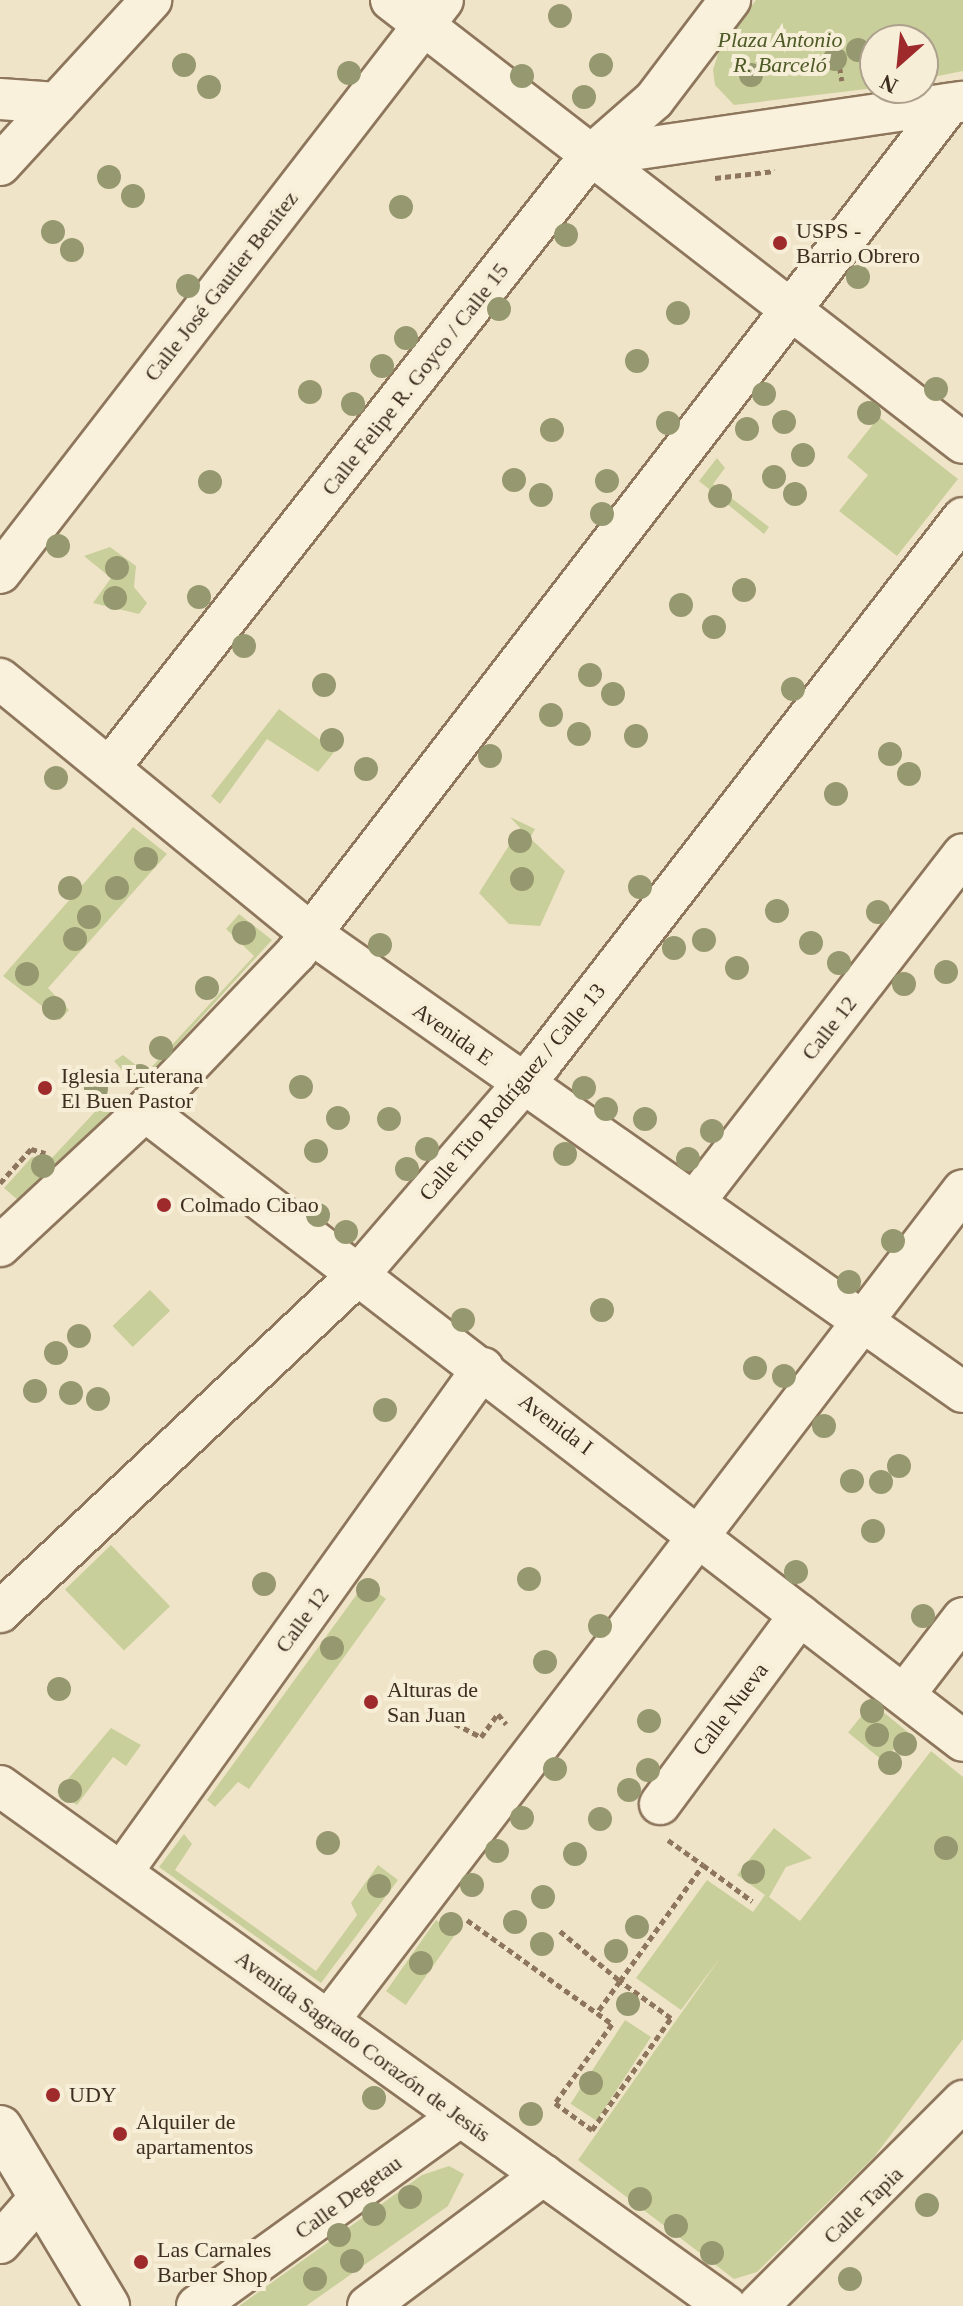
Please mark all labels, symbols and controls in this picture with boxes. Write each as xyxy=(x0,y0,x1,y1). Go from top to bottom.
north arrow xyxy=(859,24,939,104)
park label: Plaza Antonio R. Barceló xyxy=(717,26,843,78)
text: N xyxy=(876,69,902,99)
street label: Calle José Gautier Benítez xyxy=(139,186,303,386)
place label: USPS - Barrio Obrero xyxy=(796,217,920,268)
marker: USPS - Barrio Obrero xyxy=(771,234,789,252)
street label: Calle Felipe R. Goyco / Calle 15 xyxy=(316,257,514,501)
street label: Calle Tito Rodríguez / Calle 13 xyxy=(413,978,611,1206)
street label: Calle 12 xyxy=(796,991,862,1065)
street label: Avenida E xyxy=(408,997,498,1071)
place label: Iglesia Luterana El Buen Pastor xyxy=(61,1062,203,1114)
marker: Iglesia Luterana El Buen Pastor xyxy=(36,1079,54,1097)
place label: Colmado Cibao xyxy=(180,1192,319,1218)
marker: Colmado Cibao xyxy=(155,1196,173,1214)
street label: Avenida I xyxy=(514,1388,598,1460)
street label: Calle 12 xyxy=(270,1582,334,1658)
street label: Calle Nueva xyxy=(687,1657,773,1761)
place label: Alturas de San Juan xyxy=(387,1676,478,1728)
marker: Alturas de San Juan xyxy=(362,1693,380,1711)
street label: Avenida Sagrado Corazón de Jesús xyxy=(230,1945,496,2147)
place label: UDY xyxy=(69,2082,117,2108)
marker: UDY xyxy=(44,2086,62,2104)
place label: Alquiler de apartamentos xyxy=(136,2108,253,2160)
marker: Alquiler de apartamentos xyxy=(111,2125,129,2143)
street label: Calle Degetau xyxy=(290,2150,406,2244)
street label: Calle Tapia xyxy=(818,2161,908,2249)
place label: Las Carnales Barber Shop xyxy=(157,2236,271,2288)
marker: Las Carnales Barber Shop xyxy=(132,2253,150,2271)

